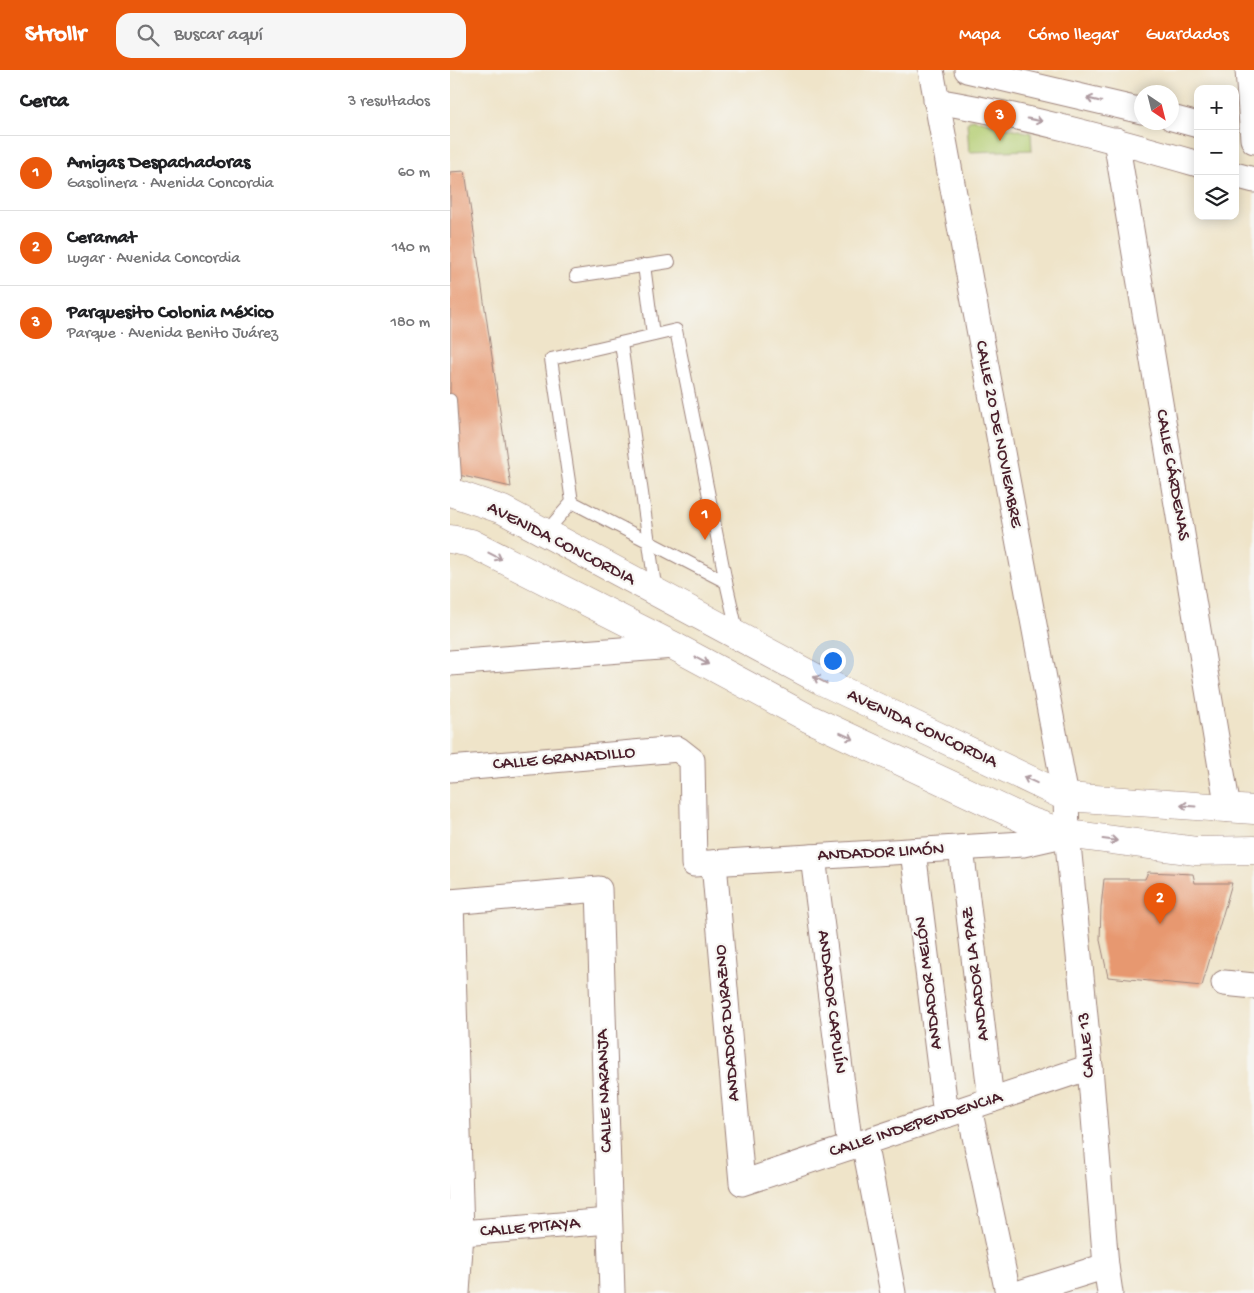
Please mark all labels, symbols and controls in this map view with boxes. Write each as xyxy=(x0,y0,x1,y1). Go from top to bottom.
search box xyxy=(116,13,466,58)
text: Strollr xyxy=(25,21,86,50)
icon: search xyxy=(134,21,162,49)
text: Buscar aquí xyxy=(174,24,263,47)
text: Mapa xyxy=(959,25,1000,46)
text: Cómo llegar xyxy=(1028,25,1118,46)
text: Guardados xyxy=(1146,25,1229,46)
north arrow xyxy=(1134,85,1179,130)
map controls xyxy=(1194,85,1239,220)
button: + xyxy=(1194,85,1239,130)
text: Cerca xyxy=(20,90,68,115)
text: 3 resultados xyxy=(348,93,430,112)
one-way arrow xyxy=(1087,95,1103,104)
pin: 3 xyxy=(984,100,1016,141)
one-way arrow xyxy=(1027,116,1043,125)
button: − xyxy=(1194,130,1239,175)
text: Amigas Despachadoras xyxy=(67,152,250,175)
text: 1 xyxy=(33,164,39,183)
text: 60 m xyxy=(398,164,430,183)
text: Gasolinera · Avenida Concordia xyxy=(67,175,274,194)
button: layers xyxy=(1194,175,1239,220)
text: Ceramat xyxy=(67,227,136,250)
text: 2 xyxy=(32,239,40,258)
text: 140 m xyxy=(392,239,430,258)
text: Lugar · Avenida Concordia xyxy=(67,250,240,269)
text: Parquesito Colonia México xyxy=(67,302,274,325)
text: 3 xyxy=(32,314,40,333)
text: 180 m xyxy=(391,314,430,333)
text: Parque · Avenida Benito Juárez xyxy=(67,325,278,344)
street label: CALLE 20 DE NOVIEMBRE xyxy=(970,339,1027,530)
street label: CALLE CÁRDENAS xyxy=(1150,408,1195,543)
street label: AVENIDA CONCORDIA xyxy=(483,498,640,591)
pin: 1 xyxy=(689,499,721,540)
one-way arrow xyxy=(488,551,503,561)
your location xyxy=(820,648,846,674)
one-way arrow xyxy=(695,657,709,667)
one-way arrow xyxy=(813,675,828,684)
street label: AVENIDA CONCORDIA xyxy=(843,685,1002,774)
one-way arrow xyxy=(839,732,854,741)
street label: CALLE GRANADILLO xyxy=(492,742,636,776)
one-way arrow xyxy=(1023,775,1038,784)
one-way arrow xyxy=(1180,802,1196,811)
one-way arrow xyxy=(1102,835,1118,845)
street label: ANDADOR LIMÓN xyxy=(817,839,945,867)
pin: 2 xyxy=(1144,883,1176,924)
street label: ANDADOR LA PAZ xyxy=(957,906,995,1042)
street label: ANDADOR MELÓN xyxy=(910,915,948,1051)
street label: ANDADOR CAPULÍN xyxy=(812,929,850,1075)
street label: ANDADOR DURAZNO xyxy=(711,944,745,1102)
street label: CALLE 13 xyxy=(1074,1011,1100,1079)
street label: CALLE NARANJA xyxy=(592,1028,618,1153)
street label: CALLE INDEPENDENCIA xyxy=(827,1087,1006,1163)
street label: CALLE PITAYA xyxy=(479,1213,582,1243)

